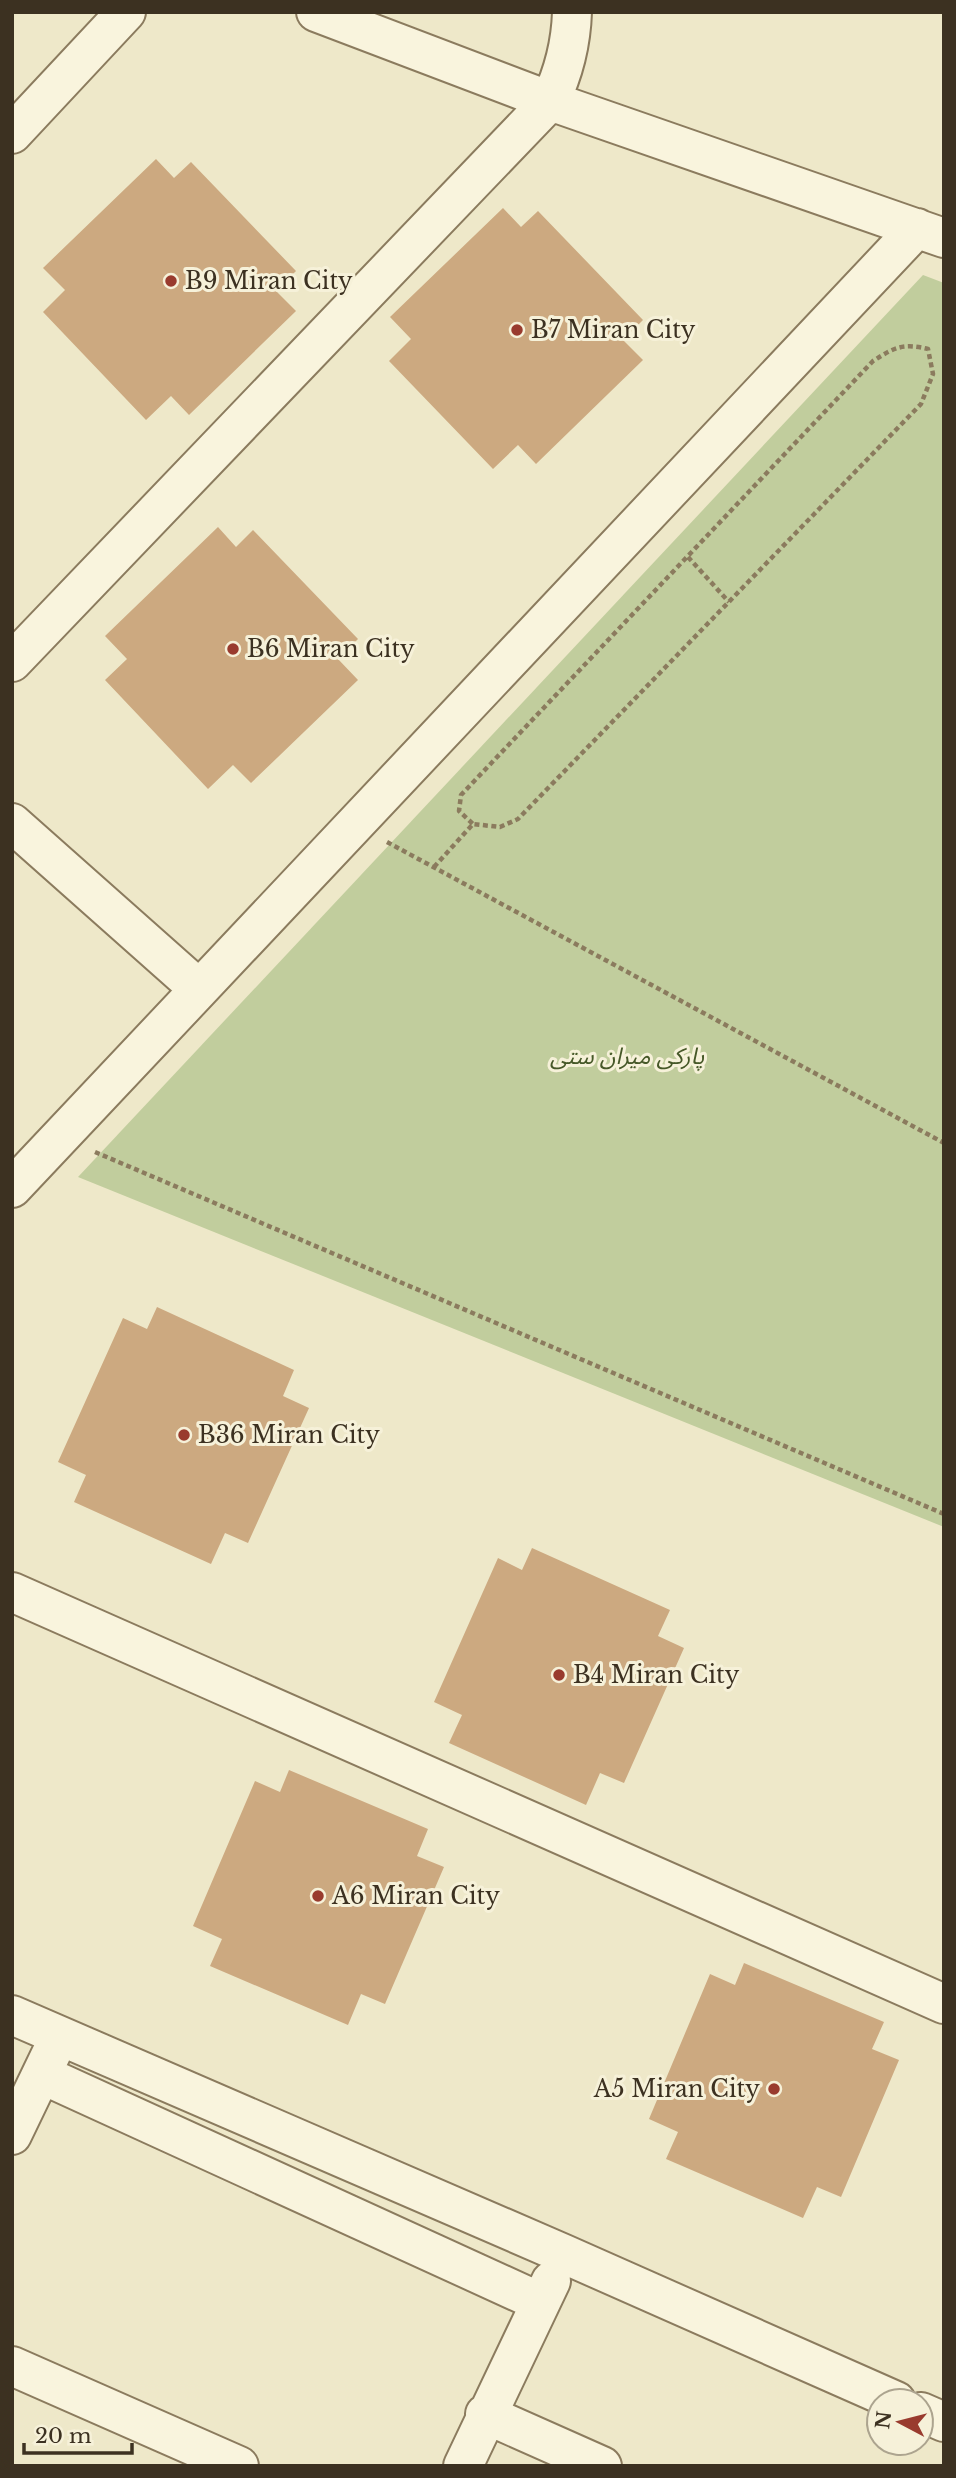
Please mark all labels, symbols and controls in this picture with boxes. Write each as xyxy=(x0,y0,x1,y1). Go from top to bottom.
place label: B9 Miran City xyxy=(185,267,353,295)
marker: B9 Miran City xyxy=(163,273,179,289)
place label: B7 Miran City xyxy=(531,316,696,344)
marker: B7 Miran City xyxy=(509,322,525,338)
place label: B6 Miran City xyxy=(247,635,415,663)
marker: B6 Miran City xyxy=(225,641,241,657)
park label: پارکی میران ستی xyxy=(550,1042,704,1071)
place label: B36 Miran City xyxy=(198,1421,380,1449)
marker: B36 Miran City xyxy=(176,1427,192,1443)
place label: B4 Miran City xyxy=(573,1661,740,1689)
marker: B4 Miran City xyxy=(551,1667,567,1683)
place label: A6 Miran City xyxy=(331,1882,500,1910)
marker: A6 Miran City xyxy=(310,1888,326,1904)
place label: A5 Miran City xyxy=(593,2075,760,2103)
marker: A5 Miran City xyxy=(766,2081,782,2097)
north arrow xyxy=(865,2387,935,2457)
text: N xyxy=(871,2410,896,2430)
scale bar xyxy=(24,2412,133,2456)
text: 20 m xyxy=(35,2423,92,2449)

